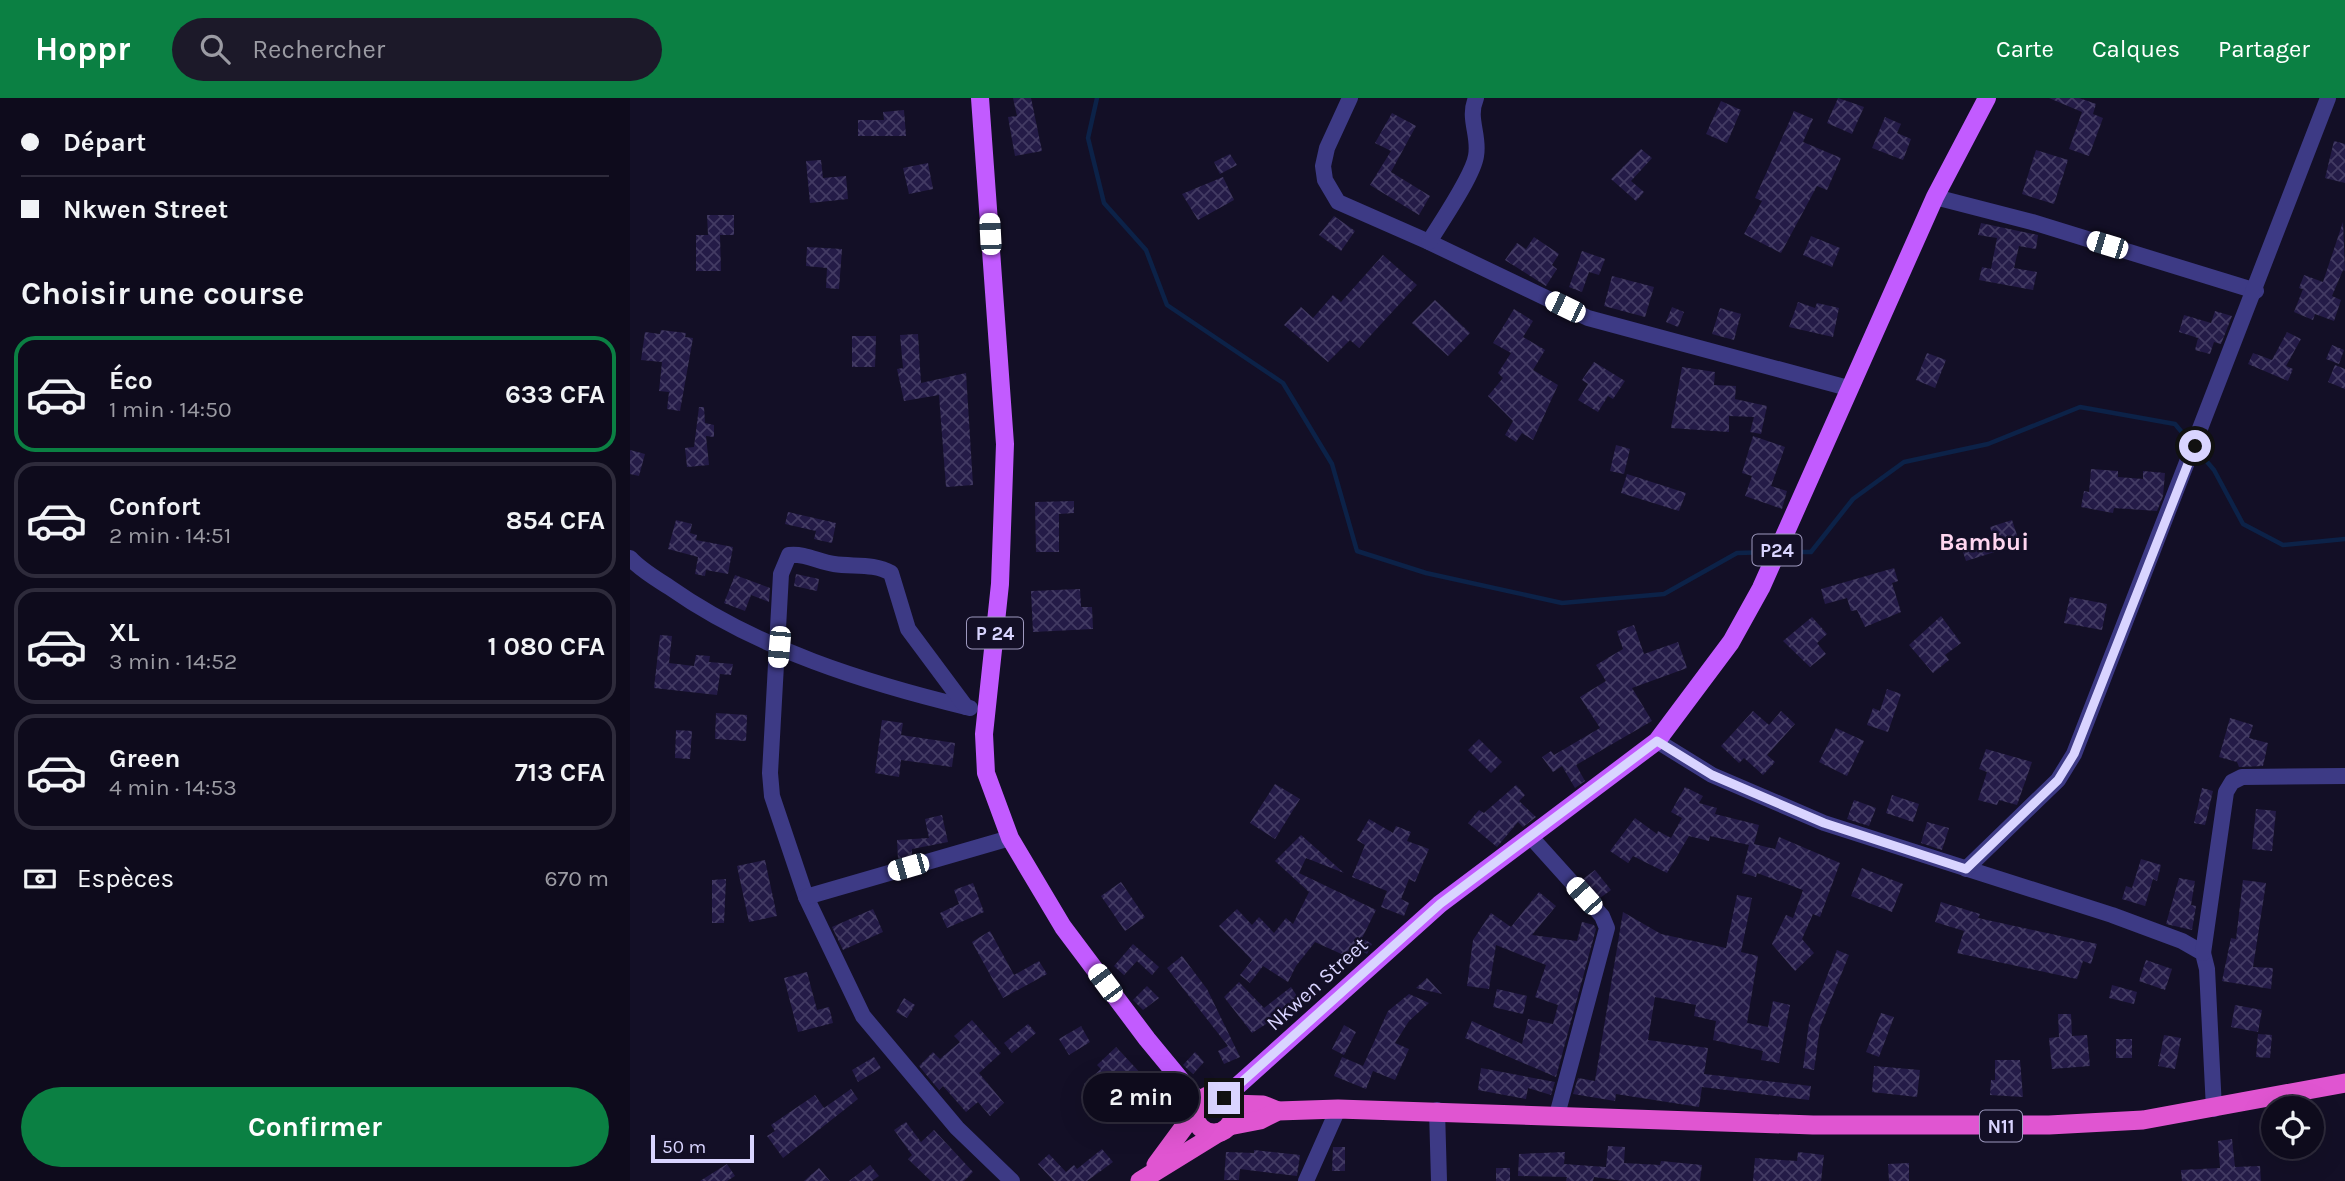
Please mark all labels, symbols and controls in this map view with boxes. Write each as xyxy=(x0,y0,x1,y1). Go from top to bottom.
search box xyxy=(172,18,662,81)
text: Hoppr xyxy=(35,30,130,68)
icon: search xyxy=(196,30,234,68)
text: Rechercher xyxy=(252,34,385,65)
text: Carte xyxy=(1996,35,2054,63)
text: Calques xyxy=(2092,35,2180,63)
text: Partager xyxy=(2218,35,2310,63)
text: Départ xyxy=(63,127,146,158)
text: Nkwen Street xyxy=(63,194,228,225)
car xyxy=(979,212,1002,256)
car xyxy=(2084,229,2131,261)
text: Choisir une course xyxy=(21,275,304,312)
car xyxy=(1542,288,1589,326)
icon: car xyxy=(25,363,88,426)
text: Éco xyxy=(109,365,153,396)
text: 633 CFA xyxy=(505,379,605,410)
text: 1 min · 14:50 xyxy=(109,396,232,423)
route start xyxy=(2179,430,2211,462)
icon: car xyxy=(25,489,88,552)
text: Confort xyxy=(109,491,201,522)
text: 854 CFA xyxy=(506,505,605,536)
text: 2 min · 14:51 xyxy=(109,522,231,549)
district label: Bambui xyxy=(1939,528,2029,556)
road number: P24 xyxy=(1752,534,1802,565)
icon: car xyxy=(25,615,88,678)
text: XL xyxy=(109,617,140,648)
road number: P 24 xyxy=(967,618,1023,648)
car xyxy=(767,625,792,669)
text: 1 080 CFA xyxy=(488,631,605,662)
text: 3 min · 14:52 xyxy=(109,648,237,675)
icon: car xyxy=(25,741,88,804)
text: Green xyxy=(109,743,181,774)
text: 713 CFA xyxy=(515,757,605,788)
text: 4 min · 14:53 xyxy=(109,774,237,801)
car xyxy=(885,851,932,883)
icon: cash xyxy=(21,860,59,898)
text: Espèces xyxy=(77,863,174,894)
text: 670 m xyxy=(544,865,609,892)
car xyxy=(1563,873,1606,919)
street label: Nkwen Street xyxy=(1262,932,1372,1036)
car xyxy=(1084,960,1127,1006)
callout: 2 min xyxy=(1084,1074,1200,1122)
route end xyxy=(1208,1082,1240,1114)
text: 2 min xyxy=(1109,1084,1173,1111)
button: Confirmer xyxy=(21,1087,609,1167)
map controls xyxy=(2261,1096,2324,1159)
button: locate xyxy=(2261,1096,2324,1159)
road number: N11 xyxy=(1980,1110,2022,1142)
scale bar xyxy=(651,1132,754,1164)
text: 50 m xyxy=(662,1136,706,1158)

